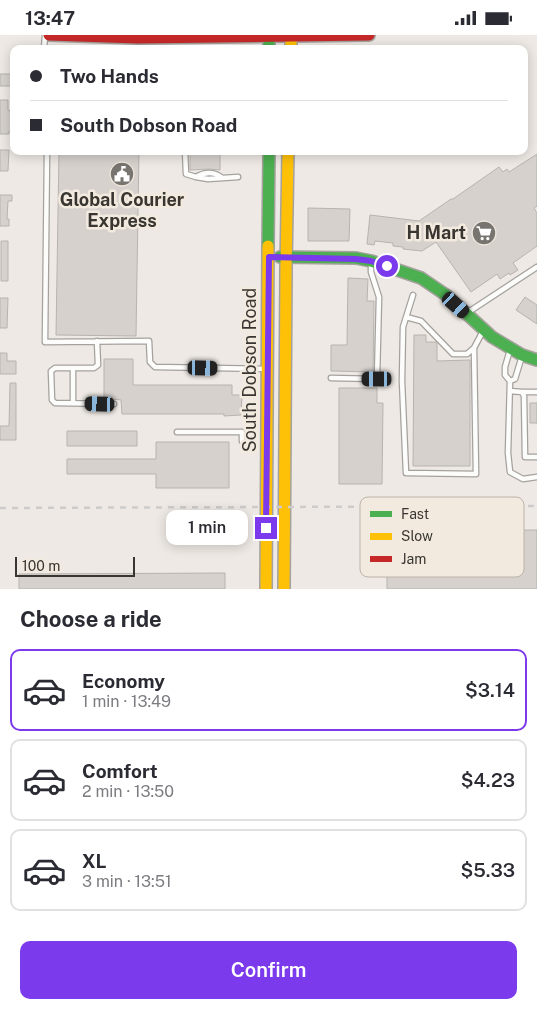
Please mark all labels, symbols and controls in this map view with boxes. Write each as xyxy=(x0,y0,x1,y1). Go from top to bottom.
text: 13:47 xyxy=(25,7,75,29)
text: Two Hands xyxy=(60,65,159,87)
text: South Dobson Road xyxy=(60,114,237,136)
public building icon: Global Courier Express xyxy=(109,161,135,187)
place label: Global Courier Express xyxy=(60,189,185,231)
supermarket icon: H Mart xyxy=(471,220,497,246)
place label: H Mart xyxy=(407,222,466,243)
route start xyxy=(376,255,398,277)
street label: South Dobson Road xyxy=(239,288,260,452)
car xyxy=(439,289,472,321)
car xyxy=(187,360,218,376)
car xyxy=(362,372,392,387)
car xyxy=(84,396,115,412)
legend xyxy=(360,497,524,577)
text: Fast xyxy=(401,506,429,522)
callout: 1 min xyxy=(166,511,248,545)
route end xyxy=(255,517,277,539)
text: 1 min xyxy=(188,518,226,537)
text: Slow xyxy=(401,528,433,544)
text: Jam xyxy=(401,551,426,567)
scale bar xyxy=(15,554,135,577)
text: 100 m xyxy=(22,558,60,574)
text: Choose a ride xyxy=(20,606,162,632)
icon: car xyxy=(22,668,67,713)
text: Economy xyxy=(82,670,165,692)
text: $3.14 xyxy=(465,679,515,701)
text: 1 min · 13:49 xyxy=(82,692,171,711)
icon: car xyxy=(22,758,67,803)
text: Comfort xyxy=(82,760,158,782)
text: $4.23 xyxy=(461,769,515,791)
text: 2 min · 13:50 xyxy=(82,782,174,801)
icon: car xyxy=(22,848,67,893)
text: XL xyxy=(82,850,107,872)
text: $5.33 xyxy=(460,859,515,881)
text: 3 min · 13:51 xyxy=(82,872,171,891)
button: Confirm xyxy=(20,941,517,999)

